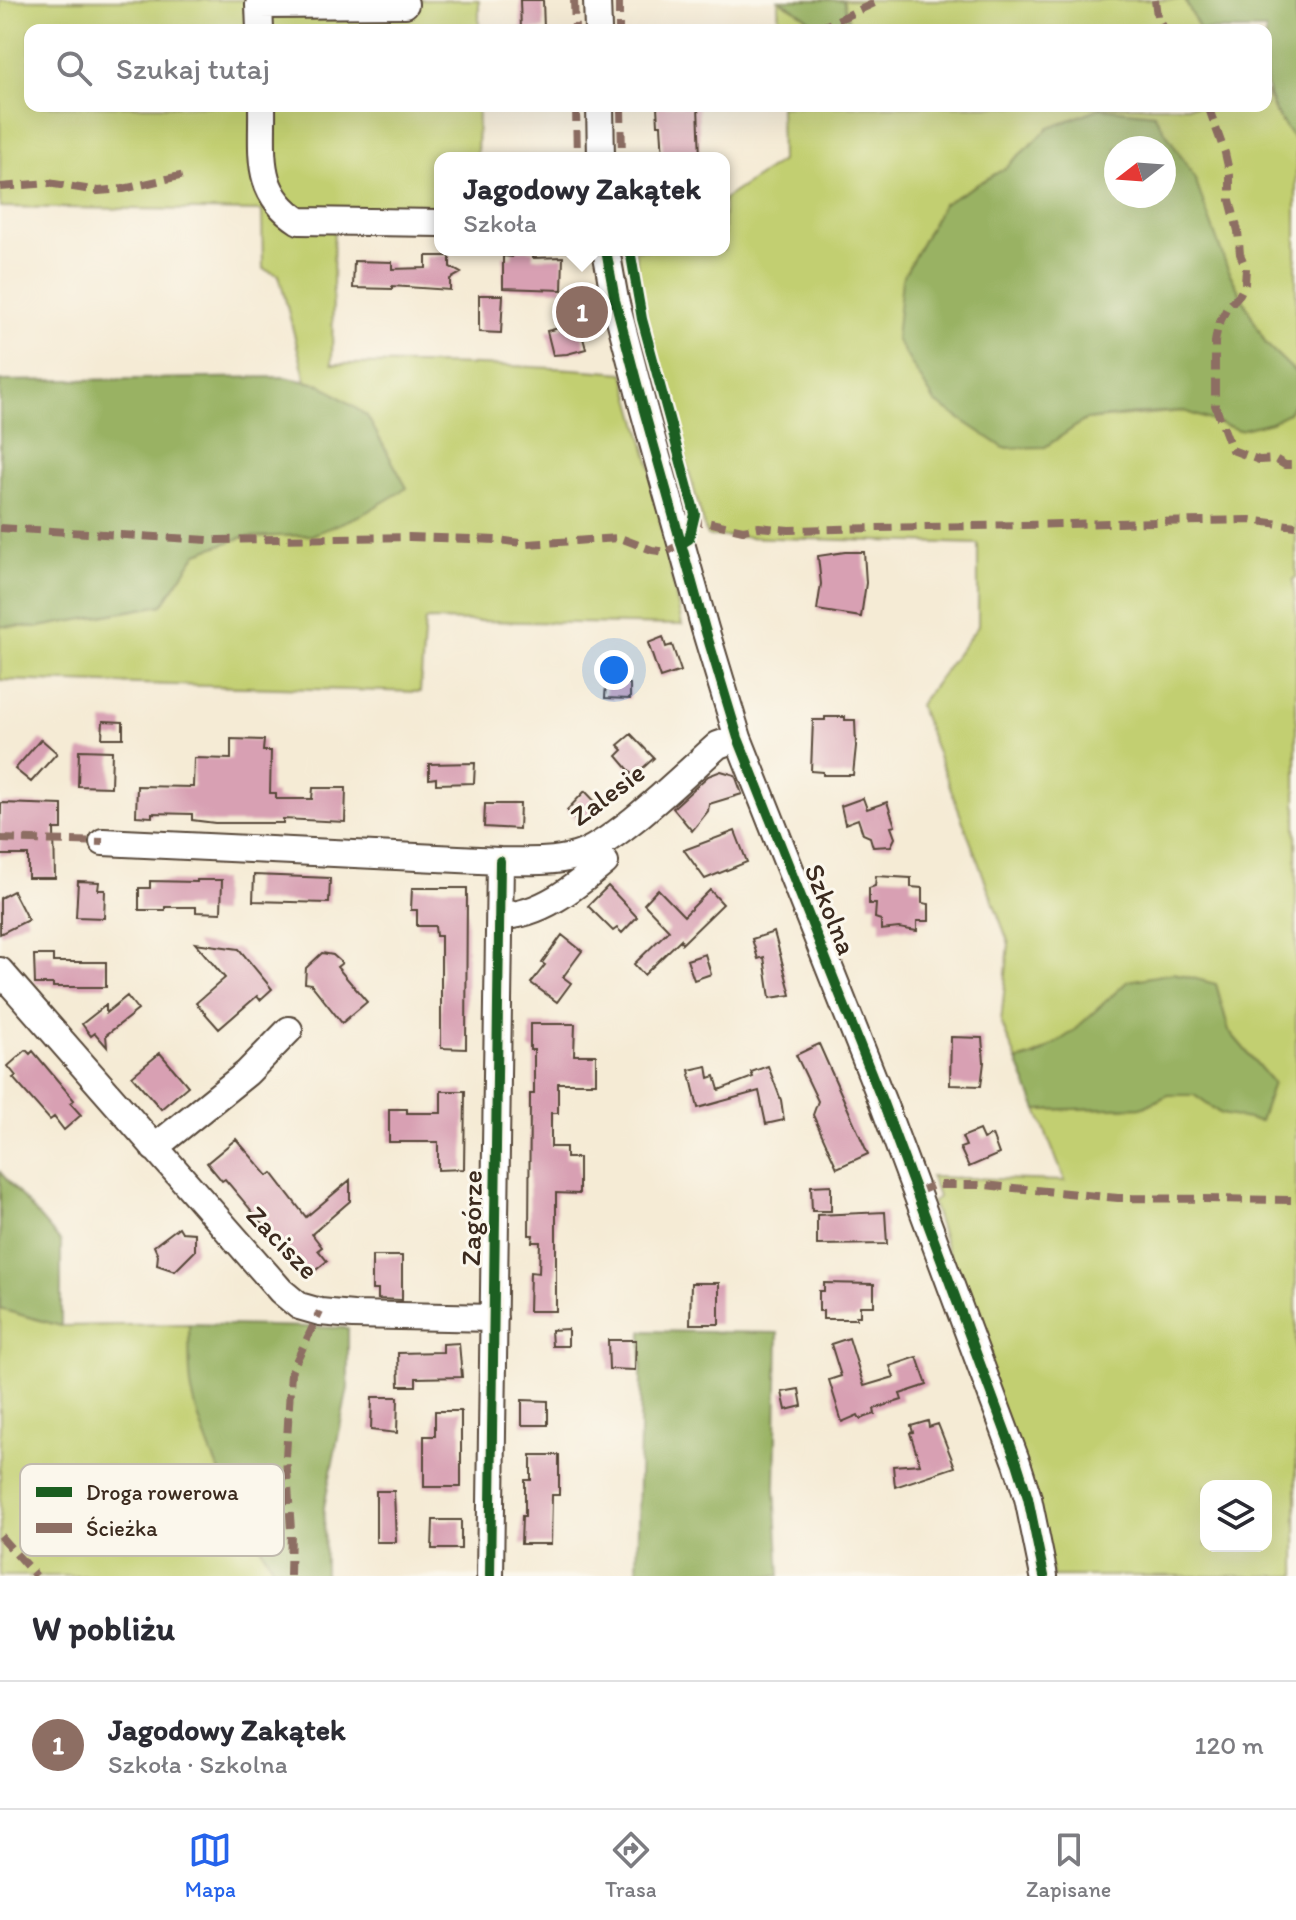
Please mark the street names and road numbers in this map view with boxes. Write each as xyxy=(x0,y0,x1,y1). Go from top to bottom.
street label: Zalesie xyxy=(563,755,651,833)
street label: Szkolna xyxy=(797,859,865,960)
street label: Zagórze xyxy=(453,1170,489,1266)
street label: Zacisze xyxy=(240,1198,326,1286)

